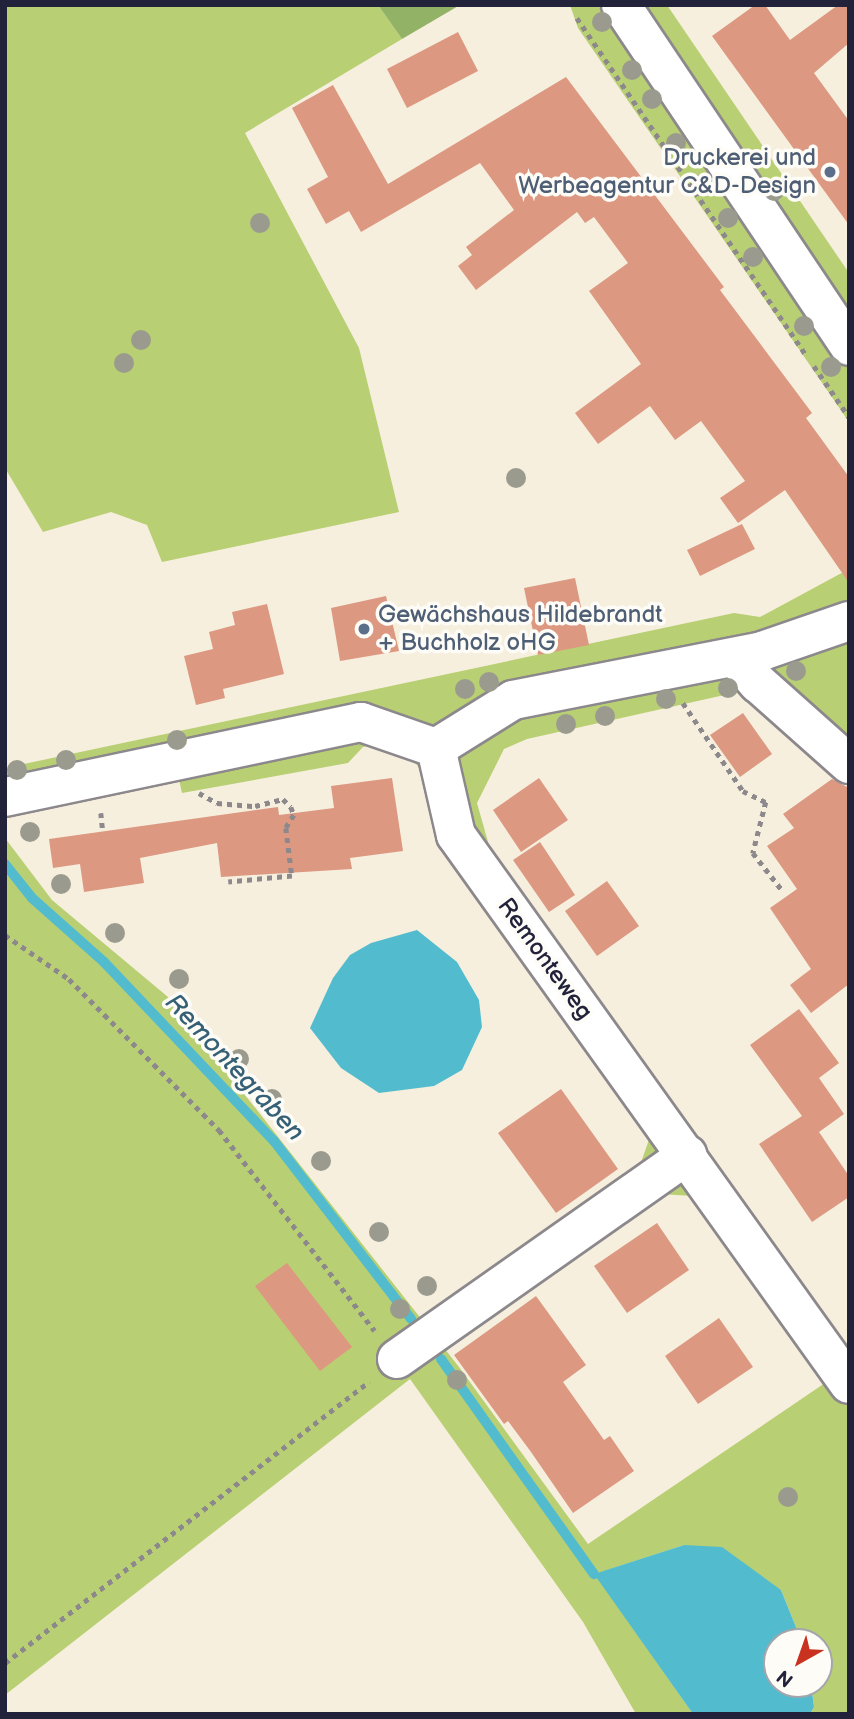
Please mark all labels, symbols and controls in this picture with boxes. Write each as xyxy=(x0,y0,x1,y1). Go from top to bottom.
place label: Druckerei und Werbeagentur C&D-Design xyxy=(518,144,816,200)
marker: Druckerei und Werbeagentur C&D-Design xyxy=(822,164,838,180)
place label: Gewächshaus Hildebrandt + Buchholz oHG xyxy=(378,601,663,657)
marker: Gewächshaus Hildebrandt + Buchholz oHG xyxy=(356,621,372,637)
street label: Remonteweg xyxy=(491,893,599,1025)
water label: Remontegraben xyxy=(158,988,310,1148)
north arrow xyxy=(763,1628,833,1698)
text: N xyxy=(773,1665,798,1691)

